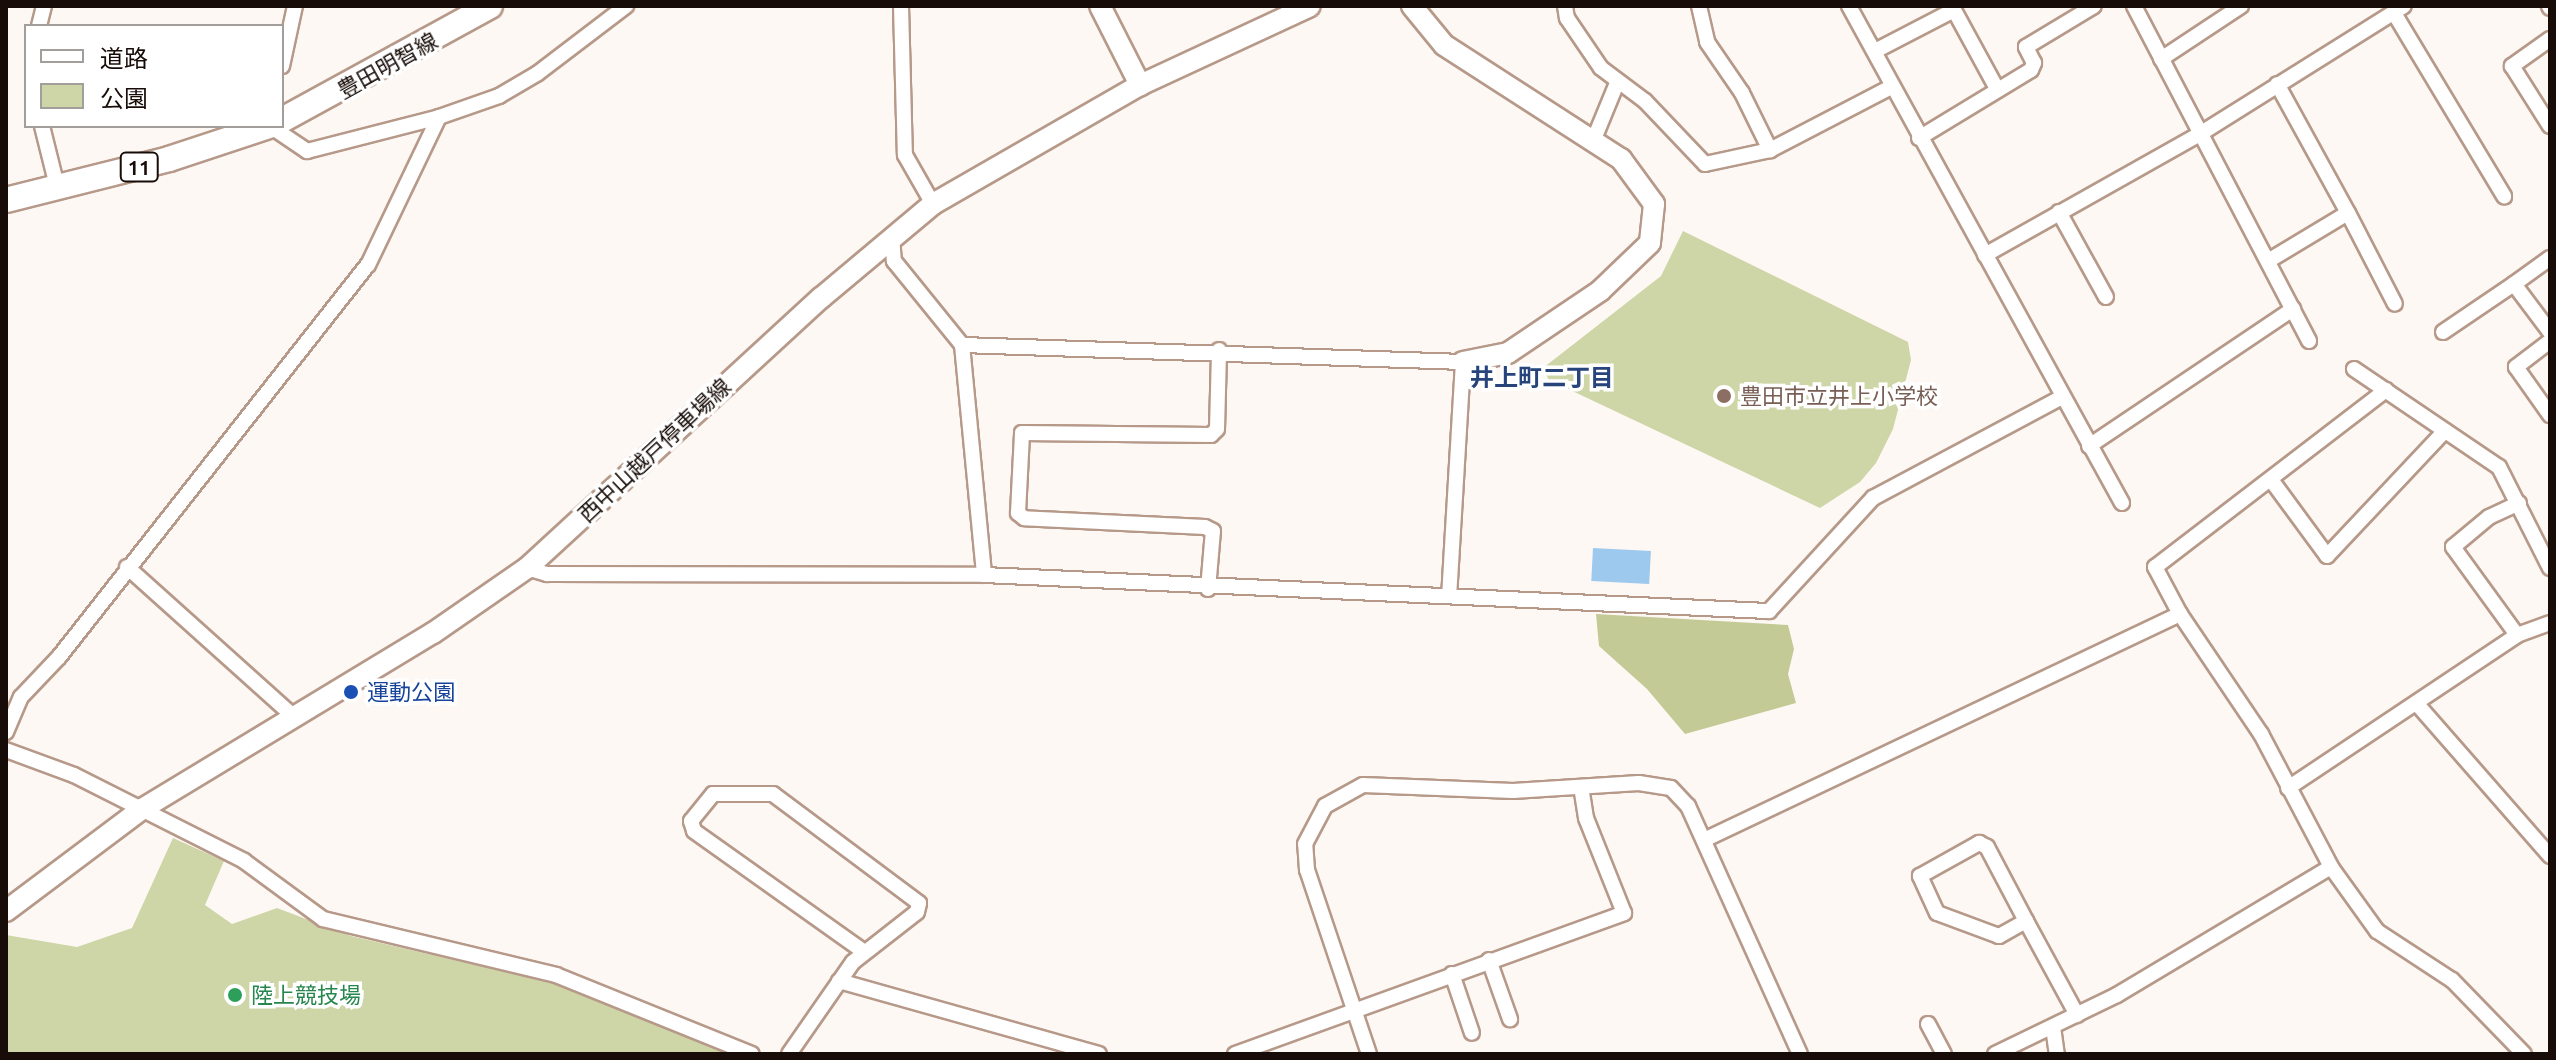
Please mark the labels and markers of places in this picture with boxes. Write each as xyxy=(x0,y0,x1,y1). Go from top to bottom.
place label: 豊田市立井上小学校 xyxy=(1740,383,1938,409)
marker: 豊田市立井上小学校 xyxy=(1715,387,1733,405)
place label: 運動公園 xyxy=(367,679,455,705)
marker: 運動公園 xyxy=(342,683,360,701)
place label: 陸上競技場 xyxy=(251,982,361,1008)
marker: 陸上競技場 xyxy=(226,986,244,1004)

